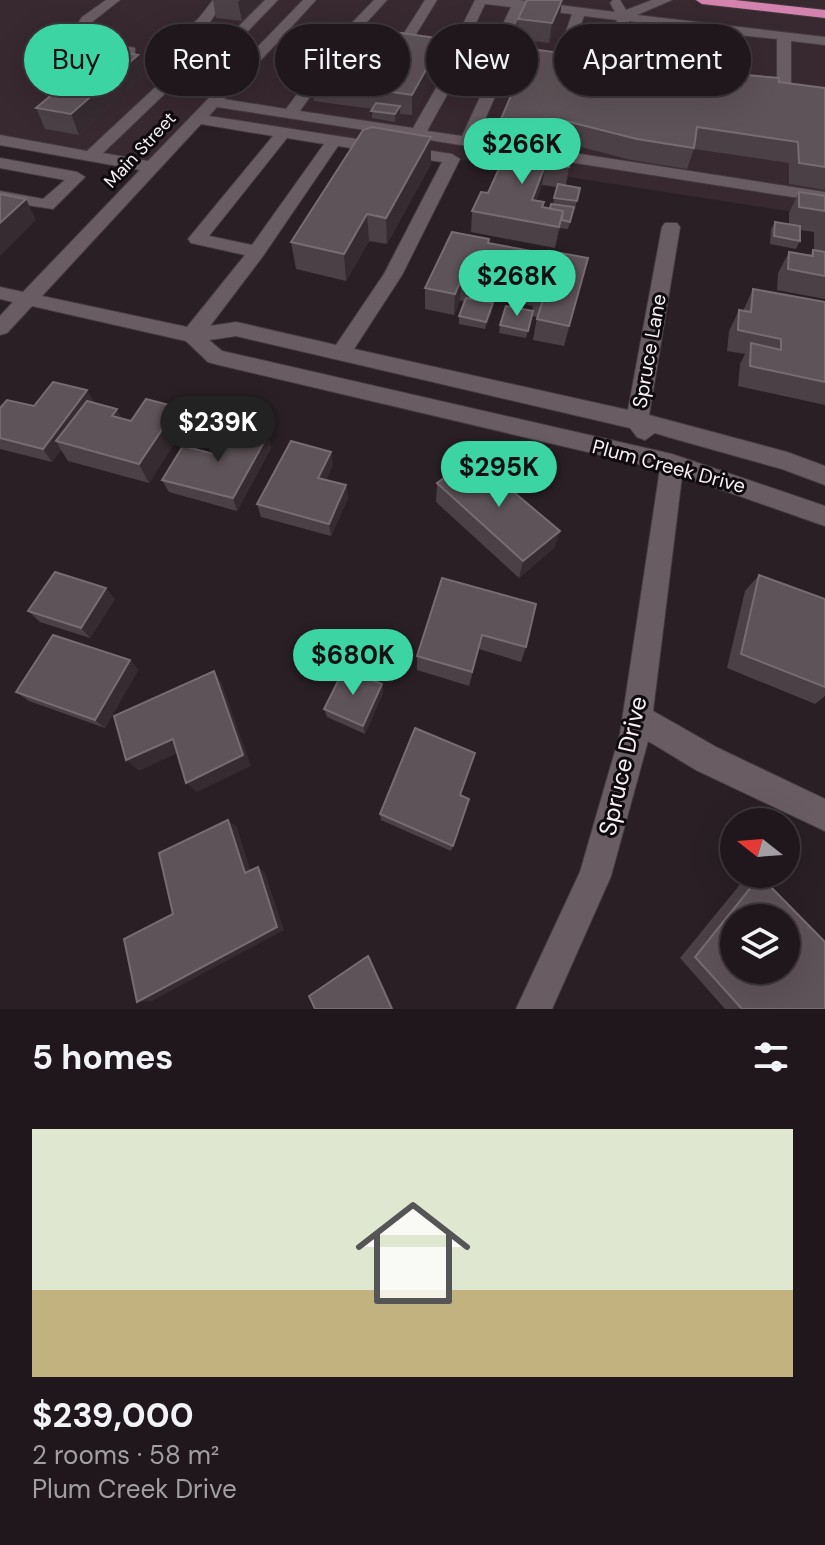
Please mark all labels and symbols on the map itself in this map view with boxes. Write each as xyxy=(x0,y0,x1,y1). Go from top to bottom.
street label: Main Street xyxy=(99,107,181,193)
pin: $266K xyxy=(466,118,578,186)
pin: $268K xyxy=(461,250,573,318)
street label: Spruce Lane xyxy=(626,292,672,410)
pin: $239K xyxy=(162,396,274,464)
street label: Plum Creek Drive xyxy=(590,433,748,499)
pin: $295K xyxy=(443,441,555,509)
pin: $680K xyxy=(297,629,409,697)
street label: Spruce Drive xyxy=(591,693,654,839)
north arrow xyxy=(720,808,800,888)

